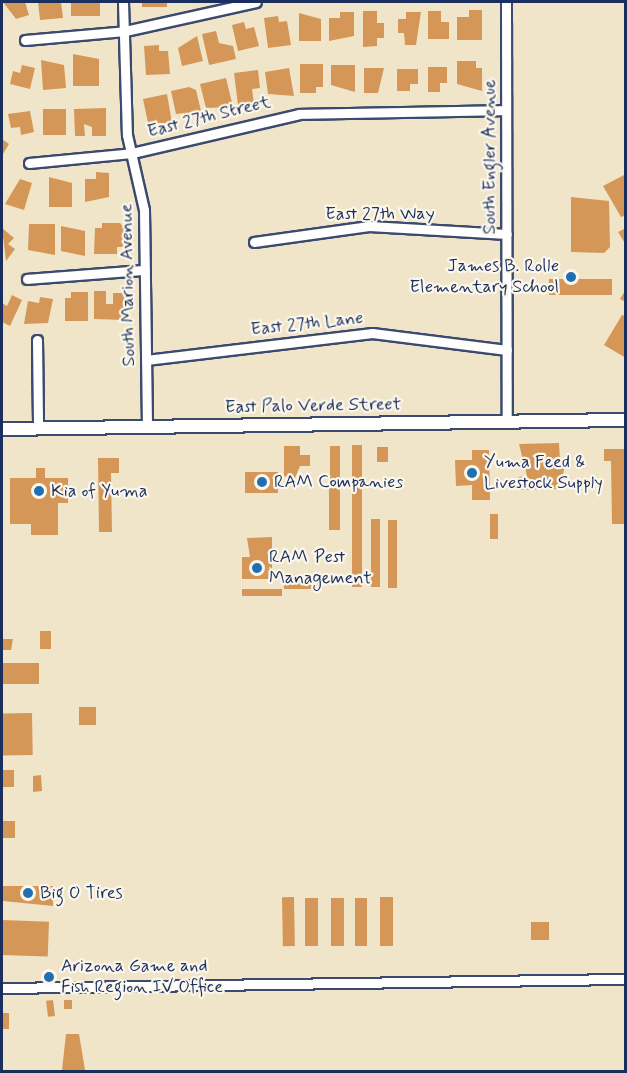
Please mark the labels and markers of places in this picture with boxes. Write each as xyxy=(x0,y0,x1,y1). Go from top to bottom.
place label: James B. Rolle Elementary School xyxy=(409,256,559,298)
marker: James B. Rolle Elementary School xyxy=(564,270,578,284)
place label: Yuma Feed & Livestock Supply xyxy=(484,452,604,494)
marker: Yuma Feed & Livestock Supply xyxy=(465,466,479,480)
place label: RAM Companies xyxy=(274,471,401,493)
marker: RAM Companies xyxy=(255,475,269,489)
place label: Kia of Yuma xyxy=(51,480,148,502)
marker: Kia of Yuma xyxy=(32,484,46,498)
place label: RAM Pest Management xyxy=(269,547,372,590)
marker: RAM Pest Management xyxy=(250,561,264,575)
place label: Big O Tires xyxy=(40,882,121,904)
marker: Big O Tires xyxy=(21,886,35,900)
place label: Arizona Game and Fish Region IV Office xyxy=(61,956,223,998)
marker: Arizona Game and Fish Region IV Office xyxy=(42,970,56,984)

